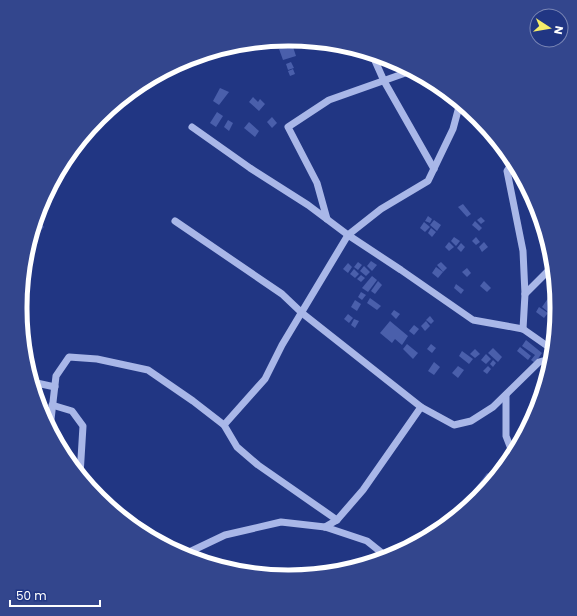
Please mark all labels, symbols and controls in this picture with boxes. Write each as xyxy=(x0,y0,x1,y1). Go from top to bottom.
north arrow xyxy=(529,8,569,48)
text: N xyxy=(550,24,567,36)
scale bar xyxy=(10,582,100,608)
text: 50 m xyxy=(16,587,47,604)

